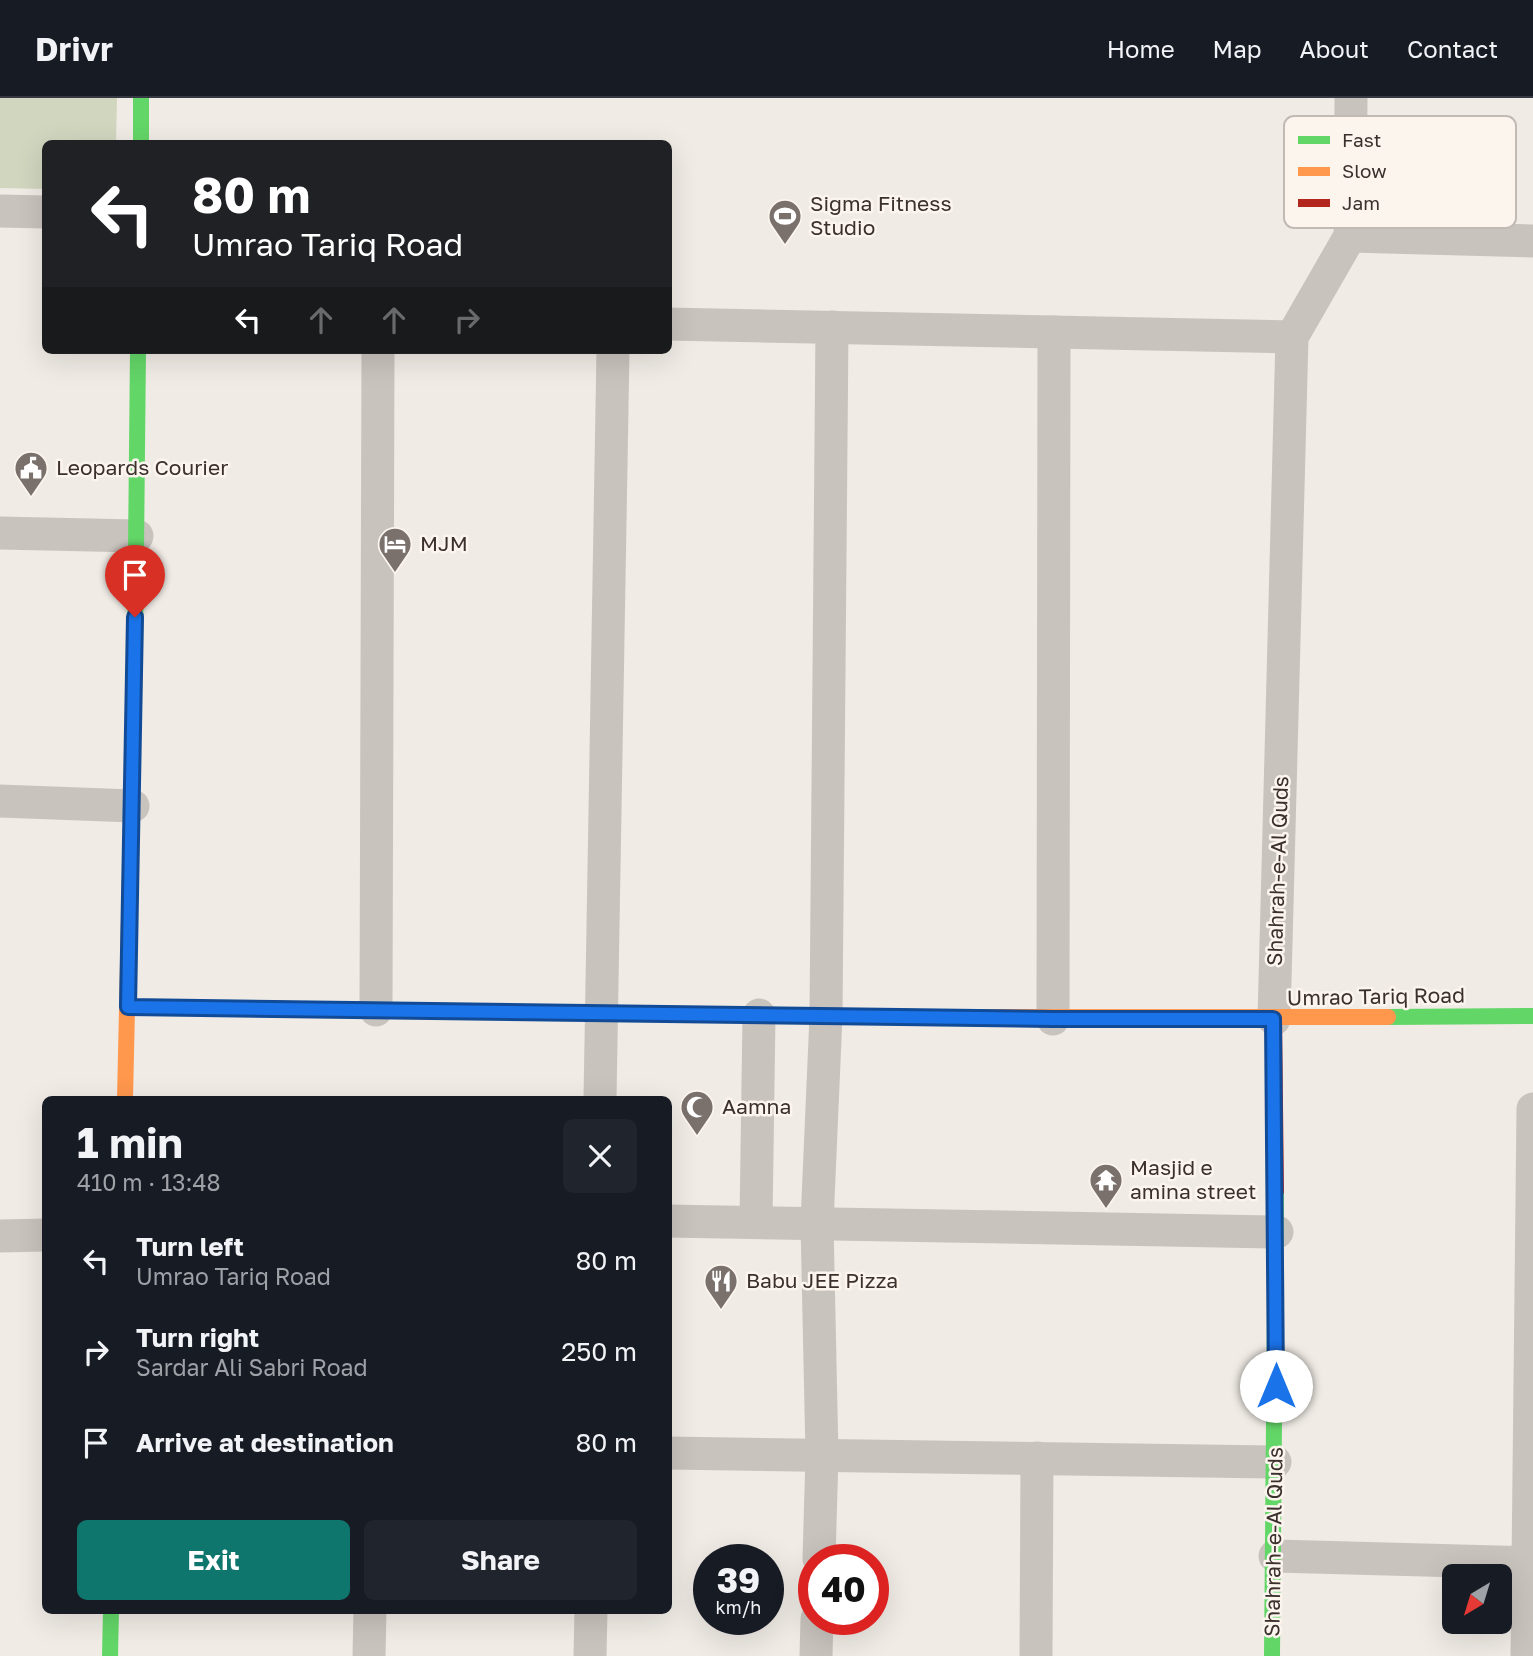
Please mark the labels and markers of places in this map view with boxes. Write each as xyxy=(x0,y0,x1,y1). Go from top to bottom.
place label: Sigma Fitness Studio xyxy=(810,190,952,240)
sports icon: Sigma Fitness Studio xyxy=(766,197,804,246)
public building icon: Leopards Courier xyxy=(12,449,50,498)
place label: Leopards Courier xyxy=(56,454,228,480)
hotel icon: MJM xyxy=(376,525,414,574)
place label: MJM xyxy=(420,530,468,556)
pin xyxy=(105,545,165,617)
mosque icon: Aamna xyxy=(678,1088,716,1137)
place label: Aamna xyxy=(722,1093,791,1119)
place label: Masjid e amina street xyxy=(1130,1154,1256,1204)
temple icon: Masjid e amina street xyxy=(1087,1161,1125,1210)
restaurant icon: Babu JEE Pizza xyxy=(702,1262,740,1311)
place label: Babu JEE Pizza xyxy=(746,1267,898,1293)

